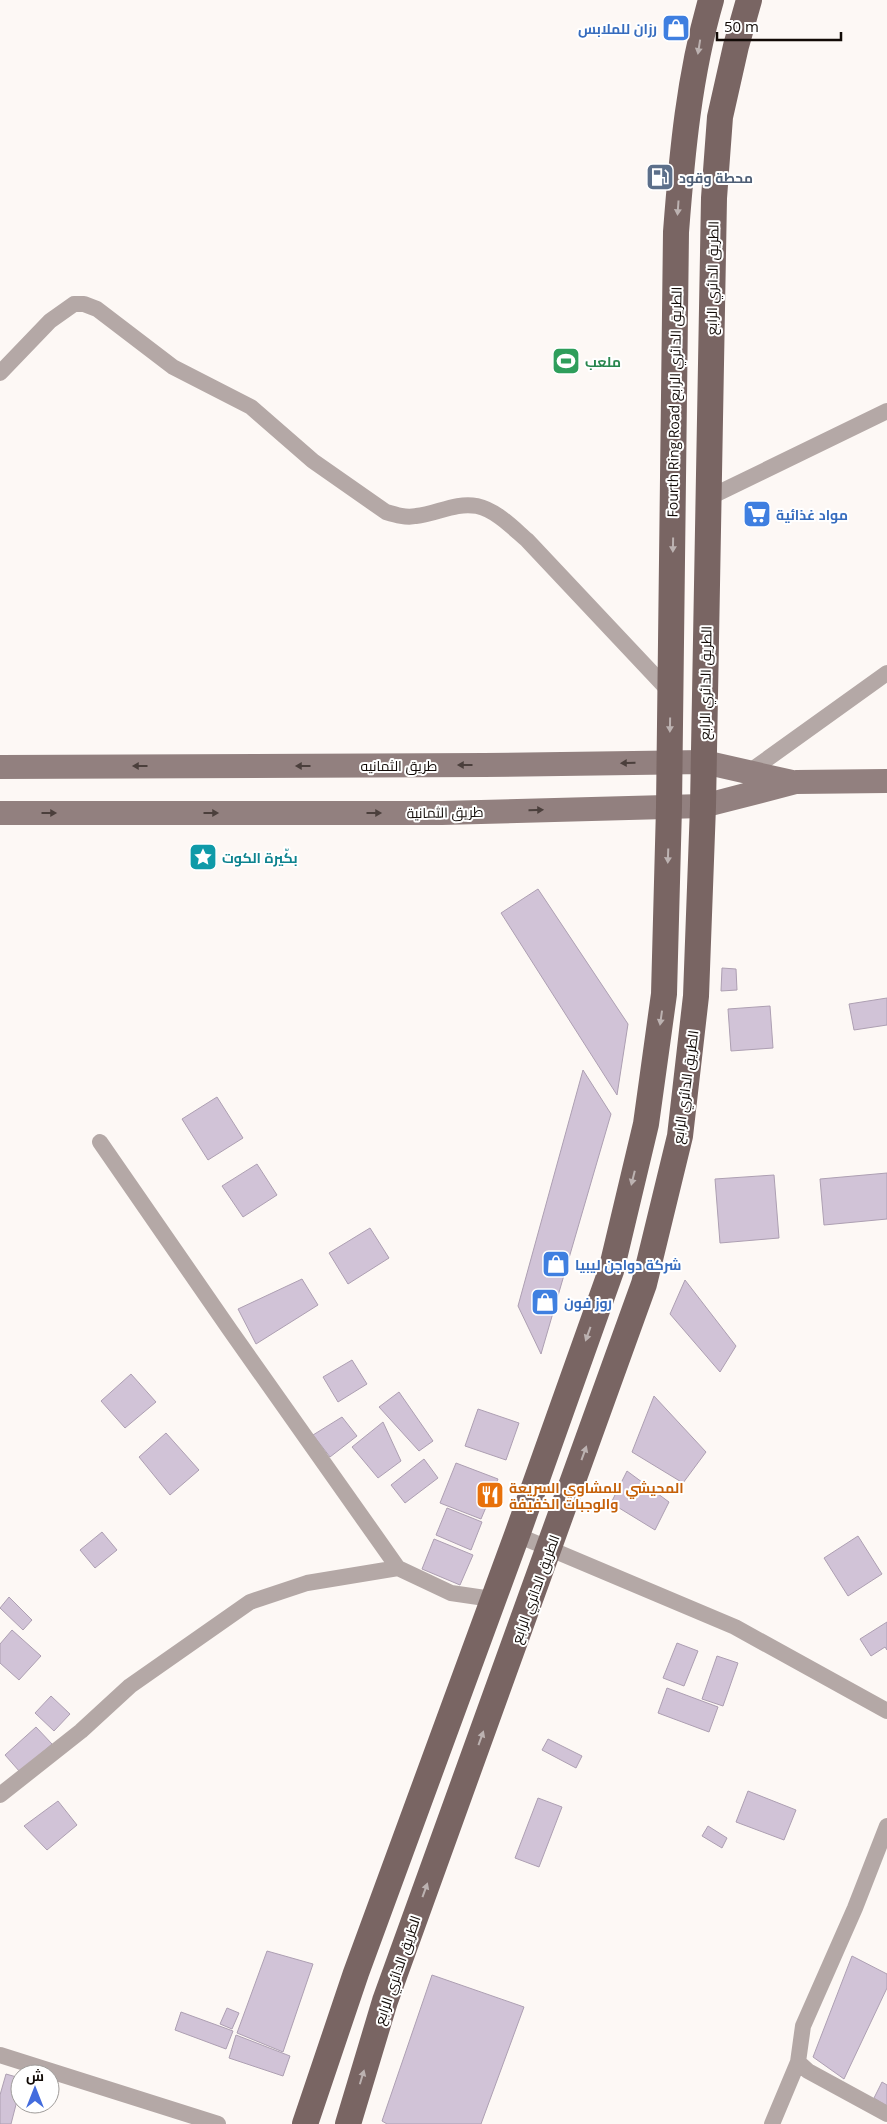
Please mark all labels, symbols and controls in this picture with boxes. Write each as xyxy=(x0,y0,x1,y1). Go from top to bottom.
scale bar xyxy=(717,10,841,42)
shop icon: رزان للملابس xyxy=(661,13,691,43)
text: 50 m xyxy=(724,16,759,36)
place label: رزان للملابس xyxy=(578,19,657,38)
one-way arrow xyxy=(694,39,702,55)
fuel station icon: محطة وقود xyxy=(645,162,675,192)
place label: محطة وقود xyxy=(679,168,753,187)
one-way arrow xyxy=(674,200,682,216)
street label: الطريق الدائري الرابع xyxy=(702,221,725,335)
street label: Fourth Ring Road الطريق الدائري الرابع xyxy=(662,287,689,518)
sports icon: ملعب xyxy=(551,346,581,376)
place label: ملعب xyxy=(585,352,621,371)
supermarket icon: مواد غذائية xyxy=(742,499,772,529)
place label: مواد غذائية xyxy=(776,505,848,524)
one-way arrow xyxy=(669,538,677,554)
street label: الطريق الدائري الرابع xyxy=(695,626,718,740)
one-way arrow xyxy=(666,718,674,734)
street label: طريق الثمانيه xyxy=(361,756,437,775)
one-way arrow xyxy=(619,759,635,767)
one-way arrow xyxy=(457,761,473,769)
one-way arrow xyxy=(132,762,148,770)
one-way arrow xyxy=(294,762,310,770)
street label: طريق الثمانية xyxy=(406,802,484,822)
one-way arrow xyxy=(528,806,544,814)
one-way arrow xyxy=(41,809,57,817)
one-way arrow xyxy=(203,809,219,817)
one-way arrow xyxy=(366,809,382,817)
place icon: بكّيرة الكوت xyxy=(188,842,218,872)
place label: بكّيرة الكوت xyxy=(222,848,298,867)
one-way arrow xyxy=(664,848,672,864)
one-way arrow xyxy=(657,1010,665,1026)
street label: الطريق الدائري الرابع xyxy=(668,1029,705,1145)
one-way arrow xyxy=(629,1170,637,1185)
shop icon: شركة دواجن ليبيا xyxy=(541,1249,571,1279)
place label: شركة دواجن ليبيا xyxy=(575,1255,681,1274)
shop icon: روز فون xyxy=(530,1287,560,1317)
place label: روز فون xyxy=(564,1293,612,1312)
one-way arrow xyxy=(584,1327,592,1342)
one-way arrow xyxy=(581,1446,588,1461)
place label: المحيشي للمشاوي السريعة والوجبات الخفيفة xyxy=(509,1478,684,1513)
restaurant icon: المحيشي للمشاوي السريعة والوجبات الخفيفة xyxy=(475,1480,505,1510)
street label: الطريق الدائري الرابع xyxy=(506,1532,566,1647)
one-way arrow xyxy=(478,1730,485,1745)
one-way arrow xyxy=(421,1882,429,1897)
street label: الطريق الدائري الرابع xyxy=(369,1913,427,2028)
north arrow xyxy=(10,2064,60,2114)
text: ش xyxy=(26,2066,44,2085)
one-way arrow xyxy=(358,2070,366,2085)

